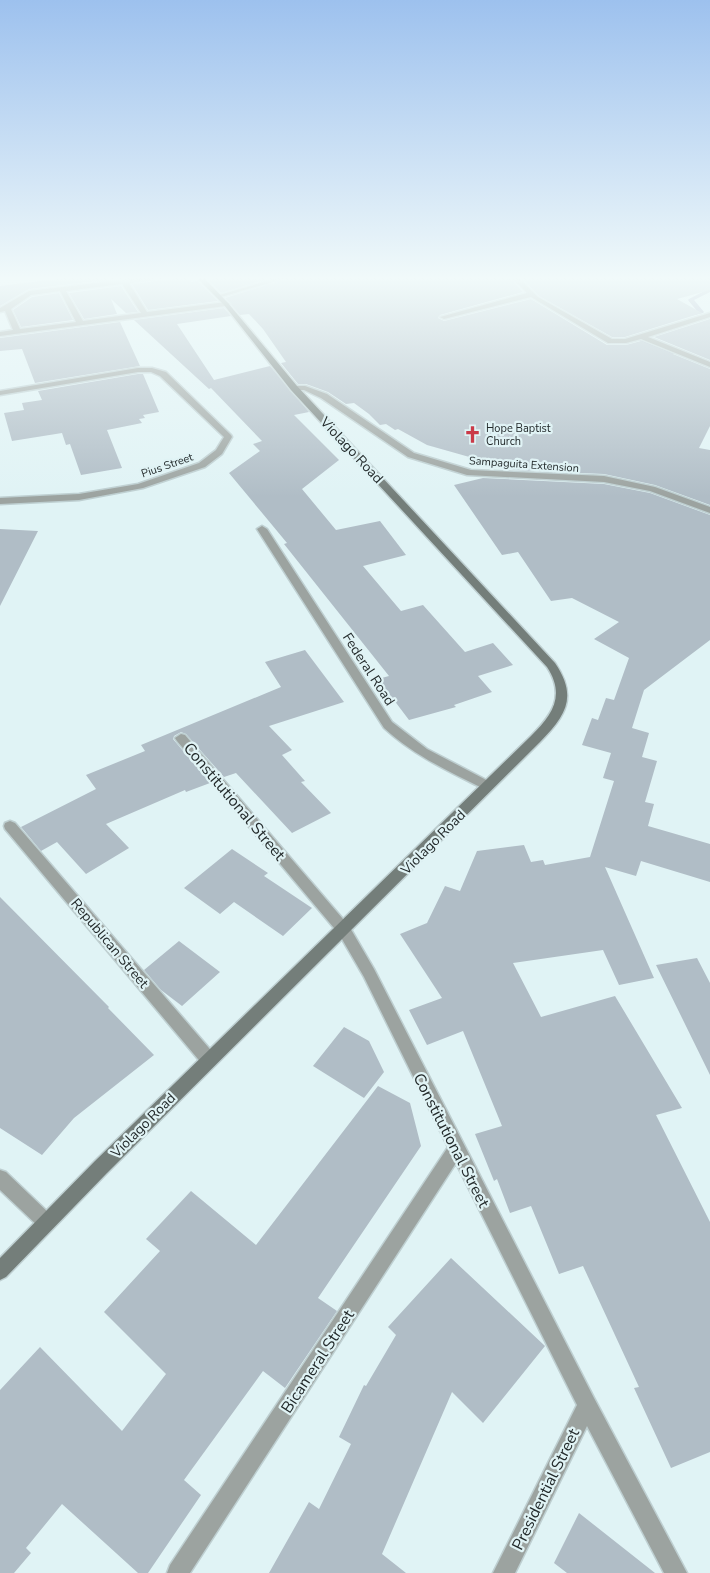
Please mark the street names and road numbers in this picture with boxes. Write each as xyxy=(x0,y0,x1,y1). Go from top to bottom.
street label: Violago Road xyxy=(315,412,387,488)
street label: Pius Street xyxy=(139,450,195,481)
street label: Sampaguita Extension xyxy=(468,453,579,476)
street label: Federal Road xyxy=(338,629,399,709)
street label: Constitutional Street xyxy=(178,738,290,866)
street label: Violago Road xyxy=(396,806,470,880)
street label: Republican Street xyxy=(66,894,153,992)
street label: Constitutional Street xyxy=(408,1070,495,1212)
street label: Violago Road xyxy=(106,1089,180,1163)
street label: Bicameral Street xyxy=(276,1305,360,1418)
street label: Presidential Street xyxy=(507,1425,585,1554)

